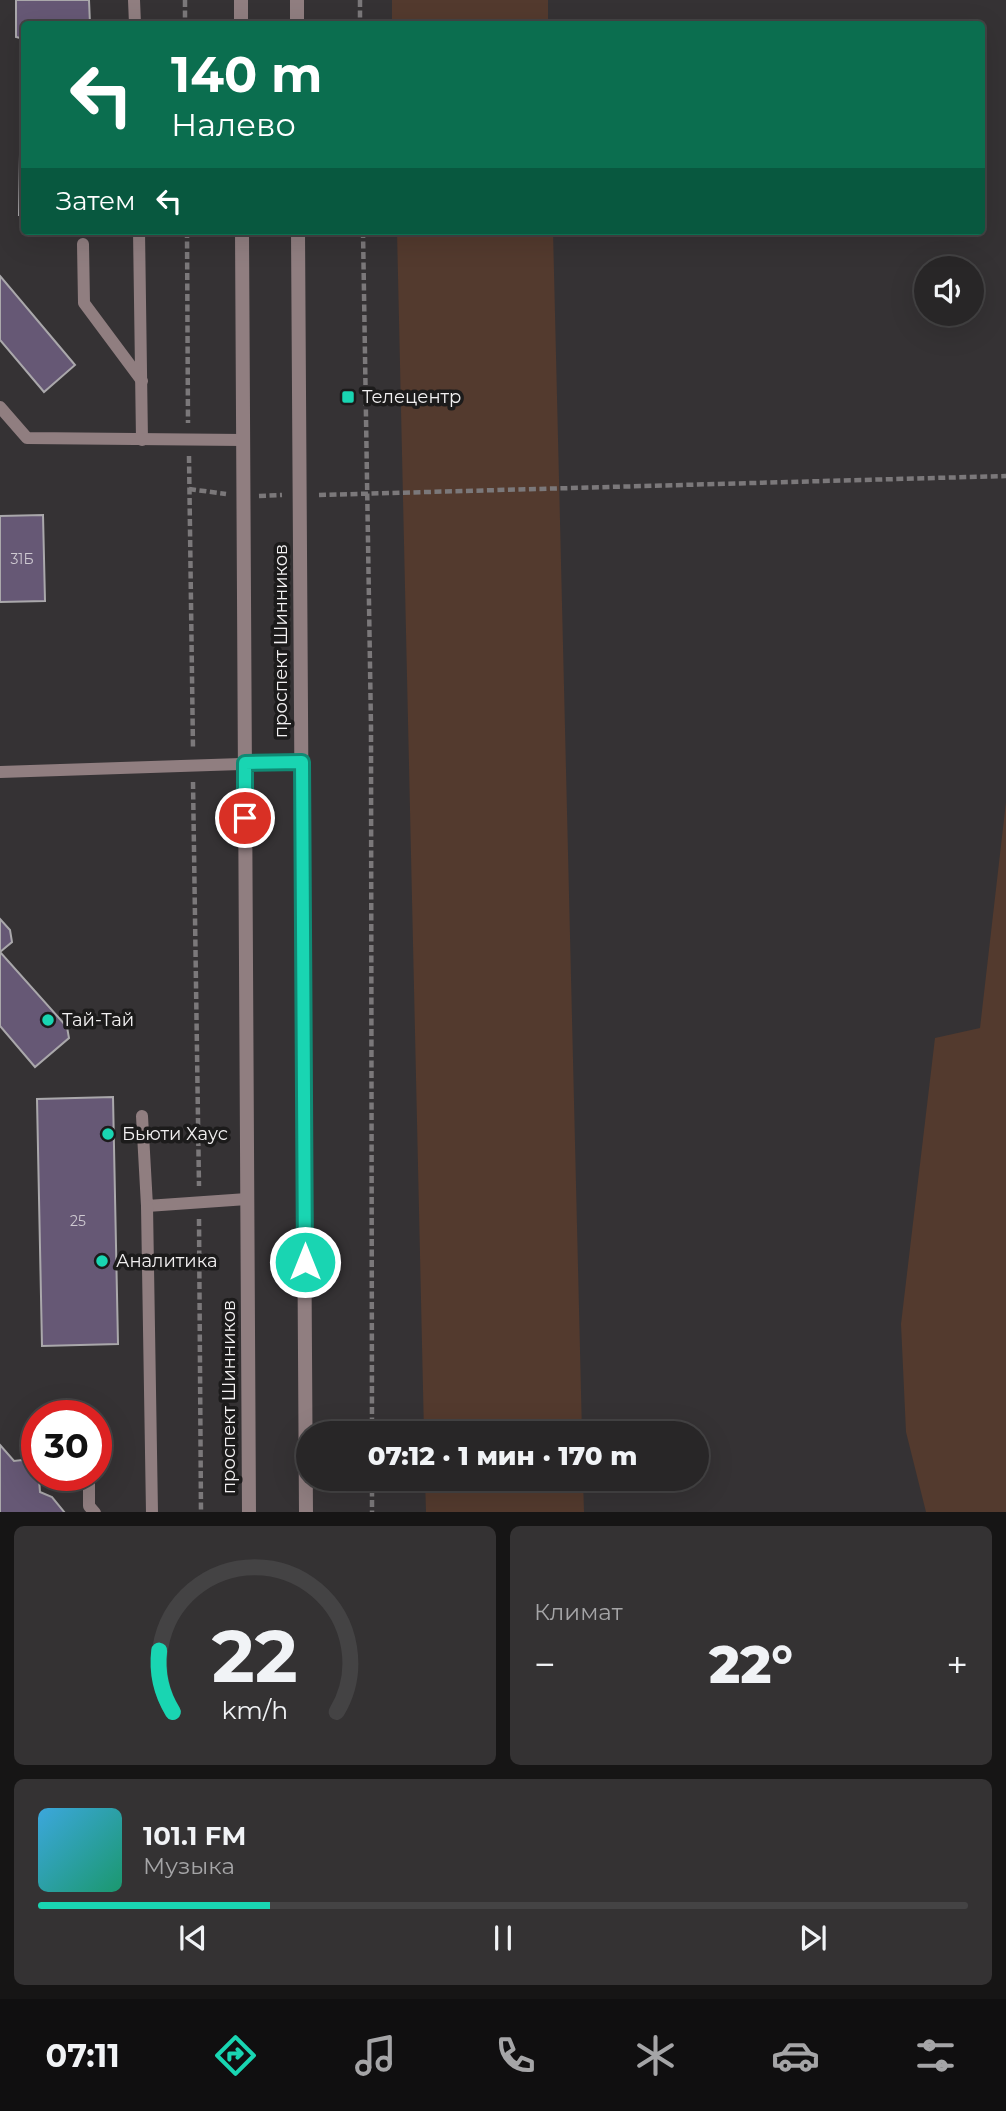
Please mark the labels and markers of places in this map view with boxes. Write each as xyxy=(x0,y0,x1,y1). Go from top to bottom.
place label: Телецентр xyxy=(362,386,461,408)
marker: Телецентр xyxy=(340,389,356,405)
pin xyxy=(215,788,275,848)
place label: Тай-Тай xyxy=(62,1009,134,1031)
marker: Тай-Тай xyxy=(40,1012,56,1028)
place label: Бьюти Хаус xyxy=(122,1123,228,1145)
marker: Бьюти Хаус xyxy=(100,1126,116,1142)
place label: Аналитика xyxy=(116,1250,217,1272)
marker: Аналитика xyxy=(94,1253,110,1269)

